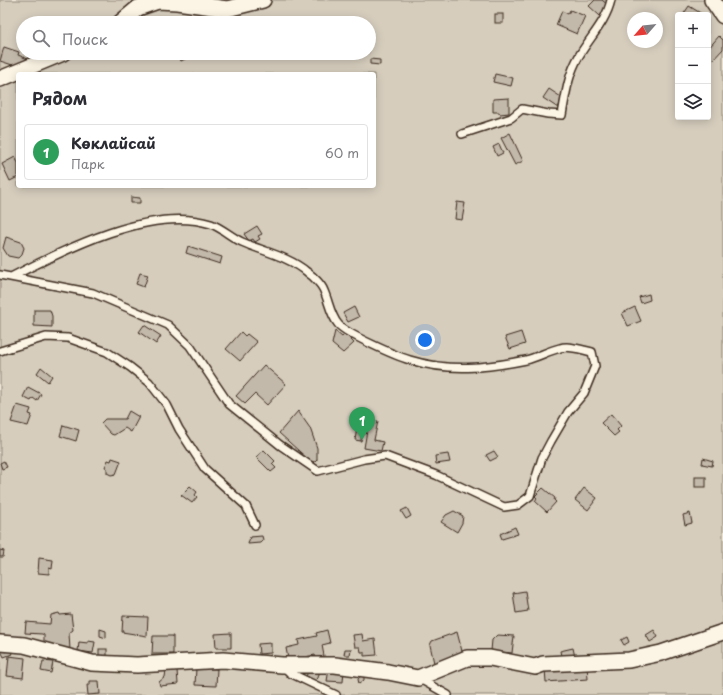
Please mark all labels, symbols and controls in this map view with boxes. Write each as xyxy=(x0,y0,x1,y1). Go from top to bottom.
north arrow xyxy=(627,12,663,48)
map controls xyxy=(675,12,711,120)
button: + xyxy=(675,12,711,48)
search box xyxy=(16,16,376,60)
icon: search xyxy=(30,27,52,49)
text: Поиск xyxy=(62,27,108,50)
button: − xyxy=(675,48,711,84)
button: layers xyxy=(675,84,711,120)
text: Рядом xyxy=(32,85,87,111)
text: Көклайсай xyxy=(71,131,156,154)
text: 1 xyxy=(43,143,49,162)
text: 60 m xyxy=(325,143,359,162)
text: Парк xyxy=(71,154,105,173)
your location xyxy=(415,330,435,350)
pin: 1 xyxy=(349,407,375,440)

